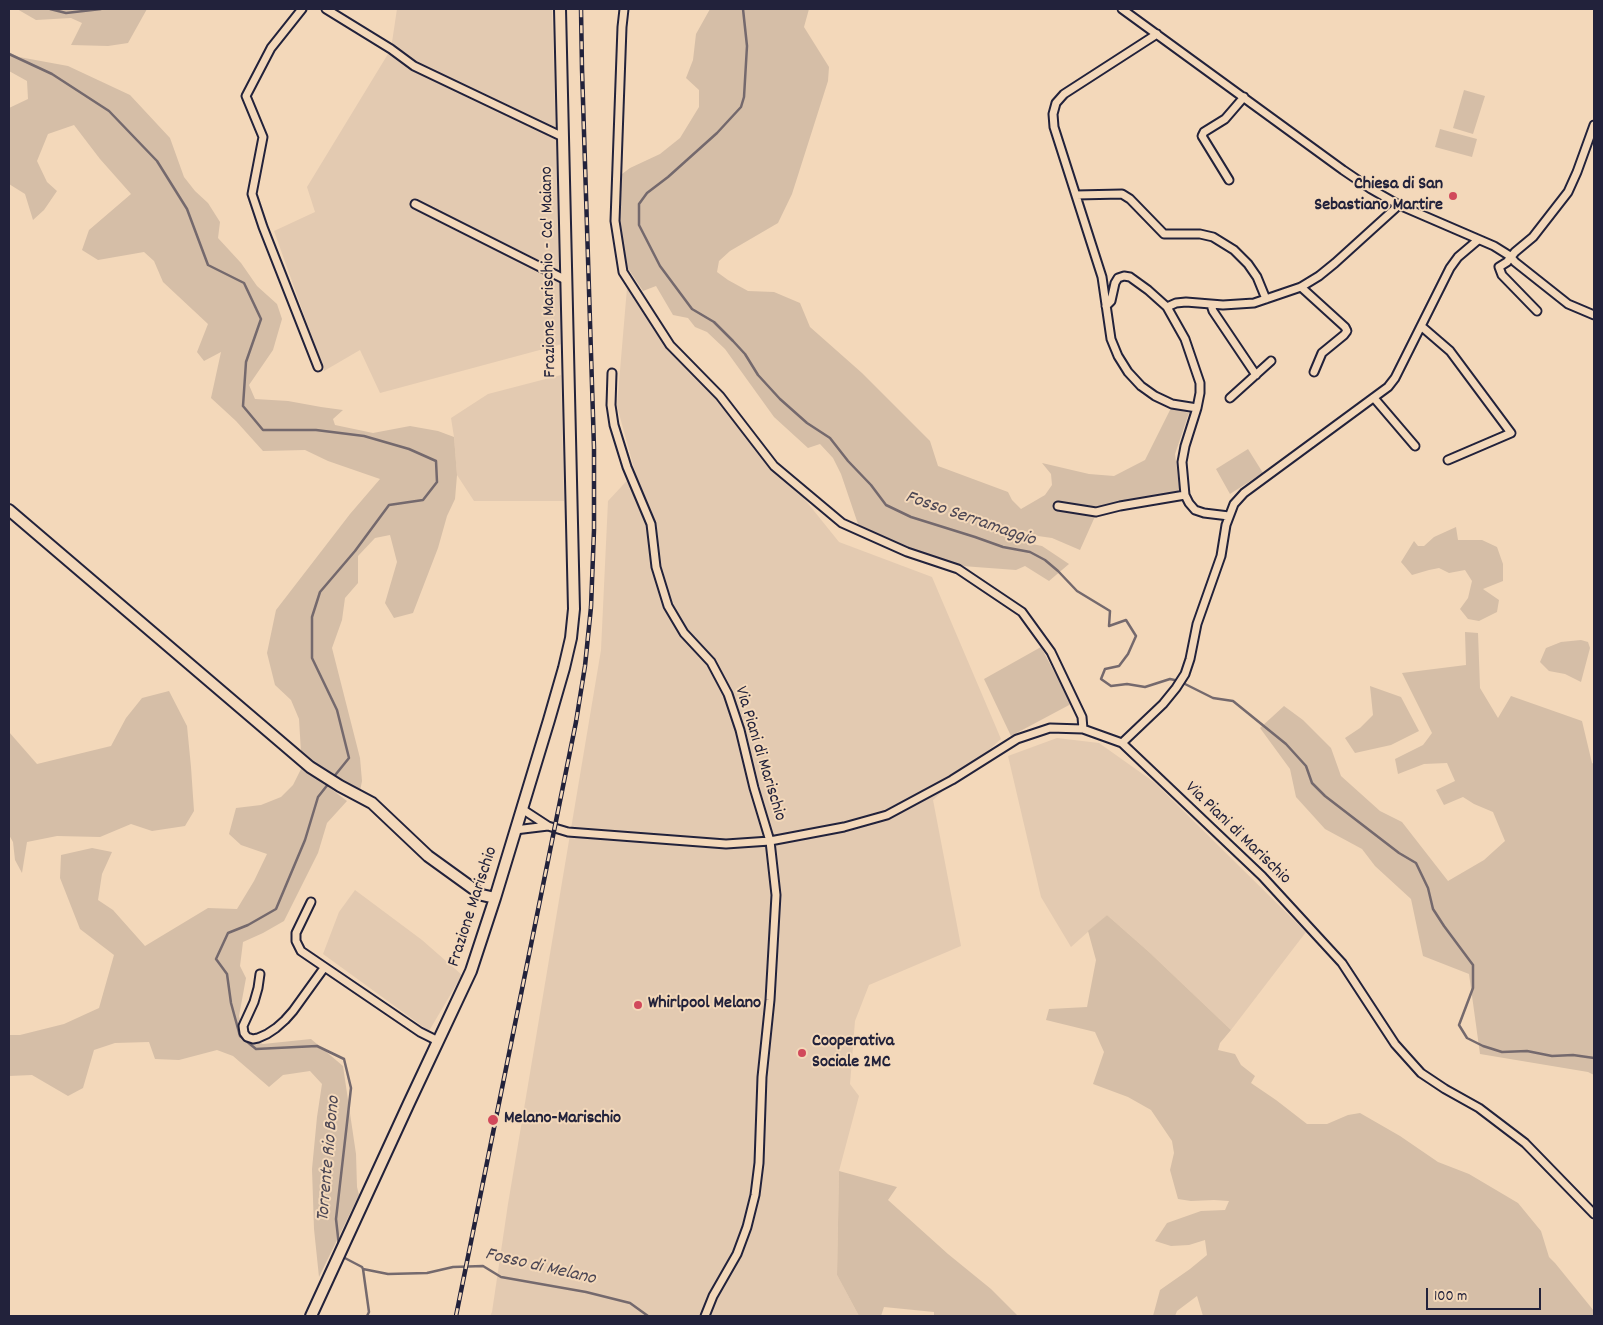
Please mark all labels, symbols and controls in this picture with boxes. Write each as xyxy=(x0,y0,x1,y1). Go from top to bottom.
street label: Frazione Marischio - Ca' Maiano xyxy=(537,166,563,378)
place label: Chiesa di San Sebastiano Martire xyxy=(1314,175,1443,218)
marker: Chiesa di San Sebastiano Martire xyxy=(1447,190,1459,202)
water label: Fosso Serramaggio xyxy=(902,487,1038,553)
street label: Via Piani di Marischio xyxy=(728,684,790,824)
street label: Via Piani di Marischio xyxy=(1179,778,1295,890)
street label: Frazione Marischio xyxy=(444,844,504,970)
place label: Whirlpool Melano xyxy=(648,994,761,1016)
marker: Whirlpool Melano xyxy=(632,999,644,1011)
place label: Cooperativa Sociale 2MC xyxy=(812,1032,894,1074)
marker: Cooperativa Sociale 2MC xyxy=(796,1047,808,1059)
water label: Torrente Rio Bono xyxy=(313,1095,347,1223)
place label: Melano-Marischio xyxy=(504,1109,621,1131)
marker: Melano-Marischio xyxy=(486,1113,500,1127)
water label: Fosso di Melano xyxy=(483,1244,597,1292)
scale bar xyxy=(1428,1278,1543,1310)
text: 100 m xyxy=(1434,1286,1467,1308)

